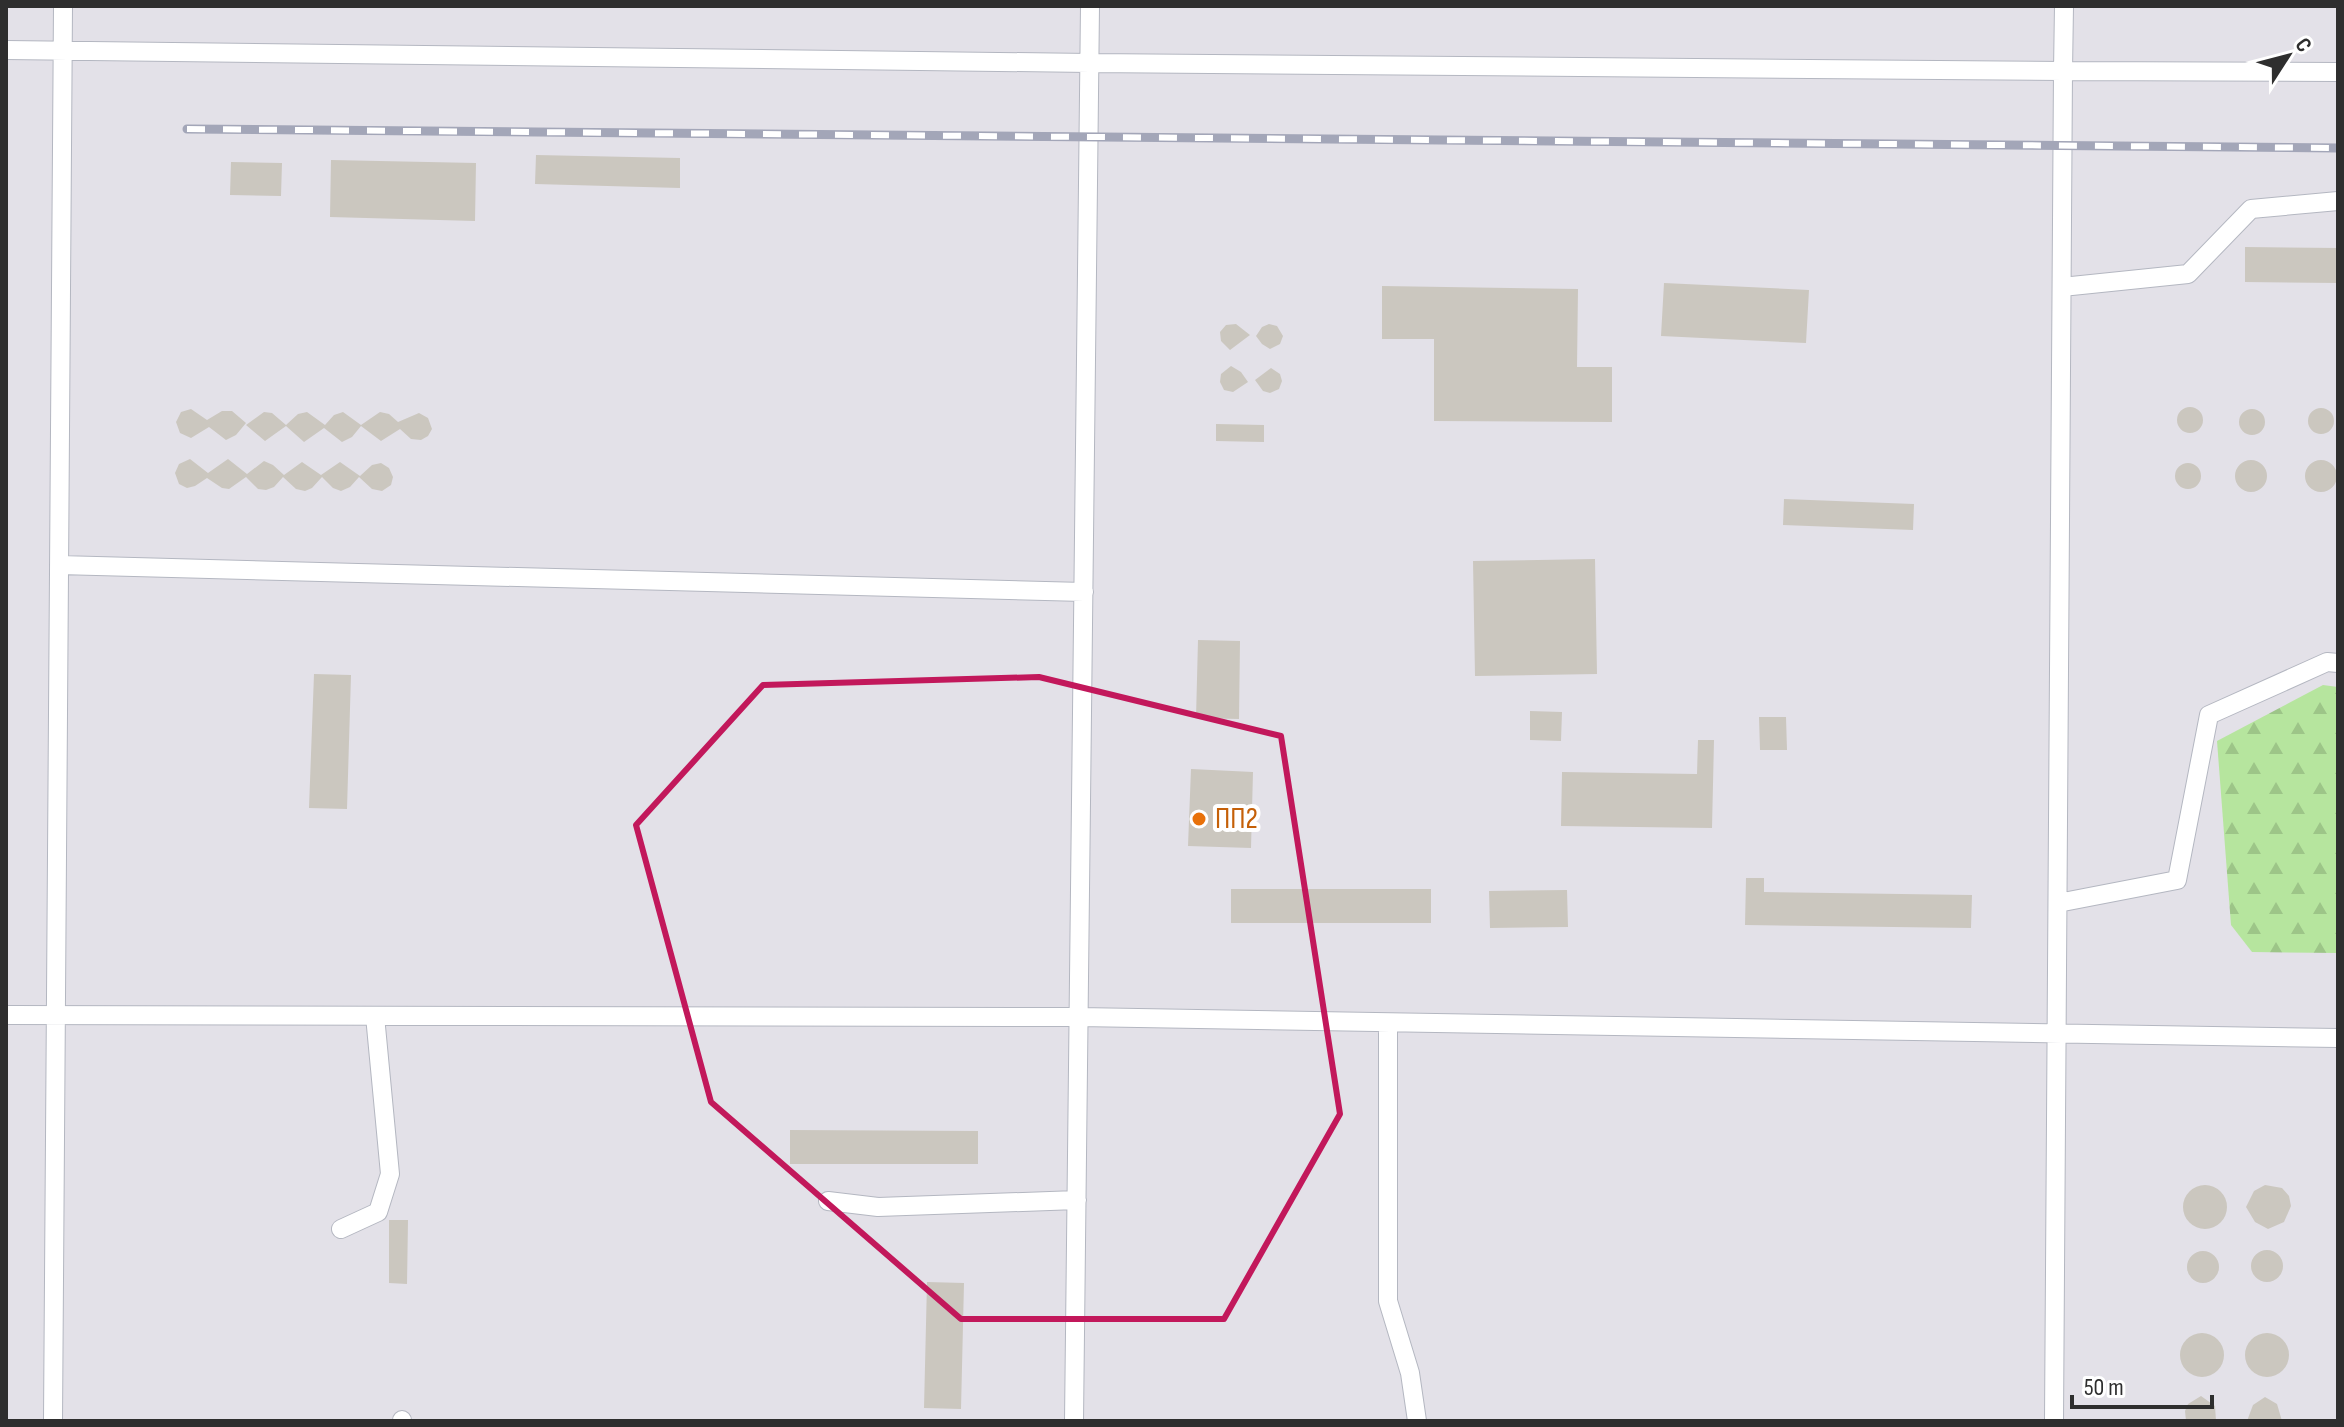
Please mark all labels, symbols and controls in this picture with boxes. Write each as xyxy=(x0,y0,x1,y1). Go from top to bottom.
north arrow xyxy=(2248,16,2328,96)
text: С xyxy=(2289,33,2317,58)
place label: ПП2 xyxy=(1215,801,1258,837)
marker: ПП2 xyxy=(1190,810,1208,828)
scale bar xyxy=(2072,1359,2212,1409)
text: 50 m xyxy=(2084,1373,2124,1402)

